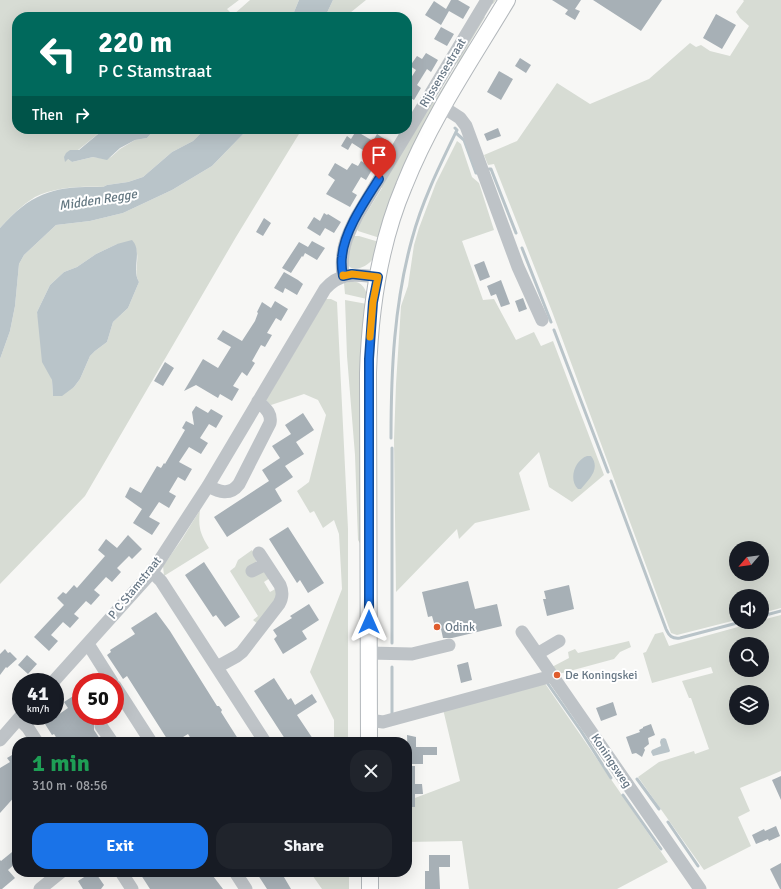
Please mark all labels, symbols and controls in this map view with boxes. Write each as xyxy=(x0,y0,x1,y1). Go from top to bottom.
text: 220 m xyxy=(98,26,172,60)
icon: left xyxy=(32,28,84,80)
street label: Rijssensestraat xyxy=(416,36,470,110)
text: P C Stamstraat xyxy=(98,60,212,82)
icon: right xyxy=(71,104,93,126)
text: Then xyxy=(32,106,63,124)
pin xyxy=(362,138,396,179)
icon: arrive xyxy=(368,144,390,166)
water label: Midden Regge xyxy=(58,186,140,214)
north arrow xyxy=(729,541,769,581)
map controls xyxy=(729,541,769,725)
street label: P C Stamstraat xyxy=(105,554,165,622)
button: sound xyxy=(729,589,769,629)
position arrow xyxy=(348,601,390,643)
place label: Odink xyxy=(445,620,475,635)
marker: Odink xyxy=(432,622,442,632)
button: search xyxy=(729,637,769,677)
place label: De Koningskei xyxy=(565,668,638,683)
marker: De Koningskei xyxy=(552,670,562,680)
speed limit sign: 50 xyxy=(72,673,124,725)
text: 41 xyxy=(27,681,49,706)
button: layers xyxy=(729,685,769,725)
text: km/h xyxy=(27,703,49,715)
street label: Koningsweg xyxy=(587,731,635,791)
text: 1 min xyxy=(32,748,90,778)
button: close xyxy=(350,750,392,792)
text: 310 m · 08:56 xyxy=(32,778,108,794)
button: Exit xyxy=(32,823,208,869)
button: Share xyxy=(216,823,392,869)

